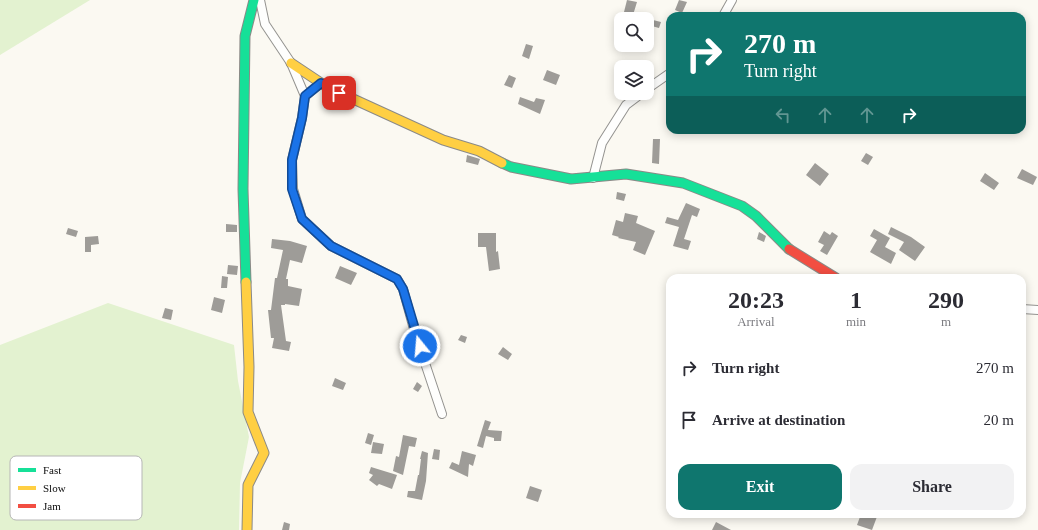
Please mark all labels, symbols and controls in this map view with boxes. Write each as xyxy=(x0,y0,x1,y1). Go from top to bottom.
map controls xyxy=(614,12,654,100)
button: search xyxy=(614,12,654,52)
icon: right xyxy=(678,28,730,80)
text: 270 m xyxy=(744,28,816,59)
button: layers xyxy=(614,60,654,100)
text: Turn right xyxy=(744,61,817,81)
pin xyxy=(322,76,356,110)
icon: arrive xyxy=(328,82,350,104)
icon: left xyxy=(772,104,794,126)
icon: ahead xyxy=(814,104,836,126)
icon: ahead xyxy=(856,104,878,126)
icon: right xyxy=(898,104,920,126)
text: 20:23 xyxy=(728,287,784,313)
text: 1 xyxy=(850,287,862,313)
text: 290 xyxy=(928,287,964,313)
text: Arrival xyxy=(737,314,775,329)
text: min xyxy=(846,314,866,329)
text: m xyxy=(941,314,951,329)
position arrow xyxy=(399,325,441,367)
icon: right xyxy=(678,357,700,379)
text: Turn right xyxy=(712,360,779,376)
text: 270 m xyxy=(976,360,1014,376)
icon: arrive xyxy=(678,409,700,431)
text: Arrive at destination xyxy=(712,412,845,428)
text: 20 m xyxy=(984,412,1014,428)
legend xyxy=(10,456,142,520)
text: Fast xyxy=(43,464,61,476)
button: Exit xyxy=(678,464,842,510)
button: Share xyxy=(850,464,1014,510)
text: Slow xyxy=(43,482,66,494)
text: Jam xyxy=(43,500,61,512)

